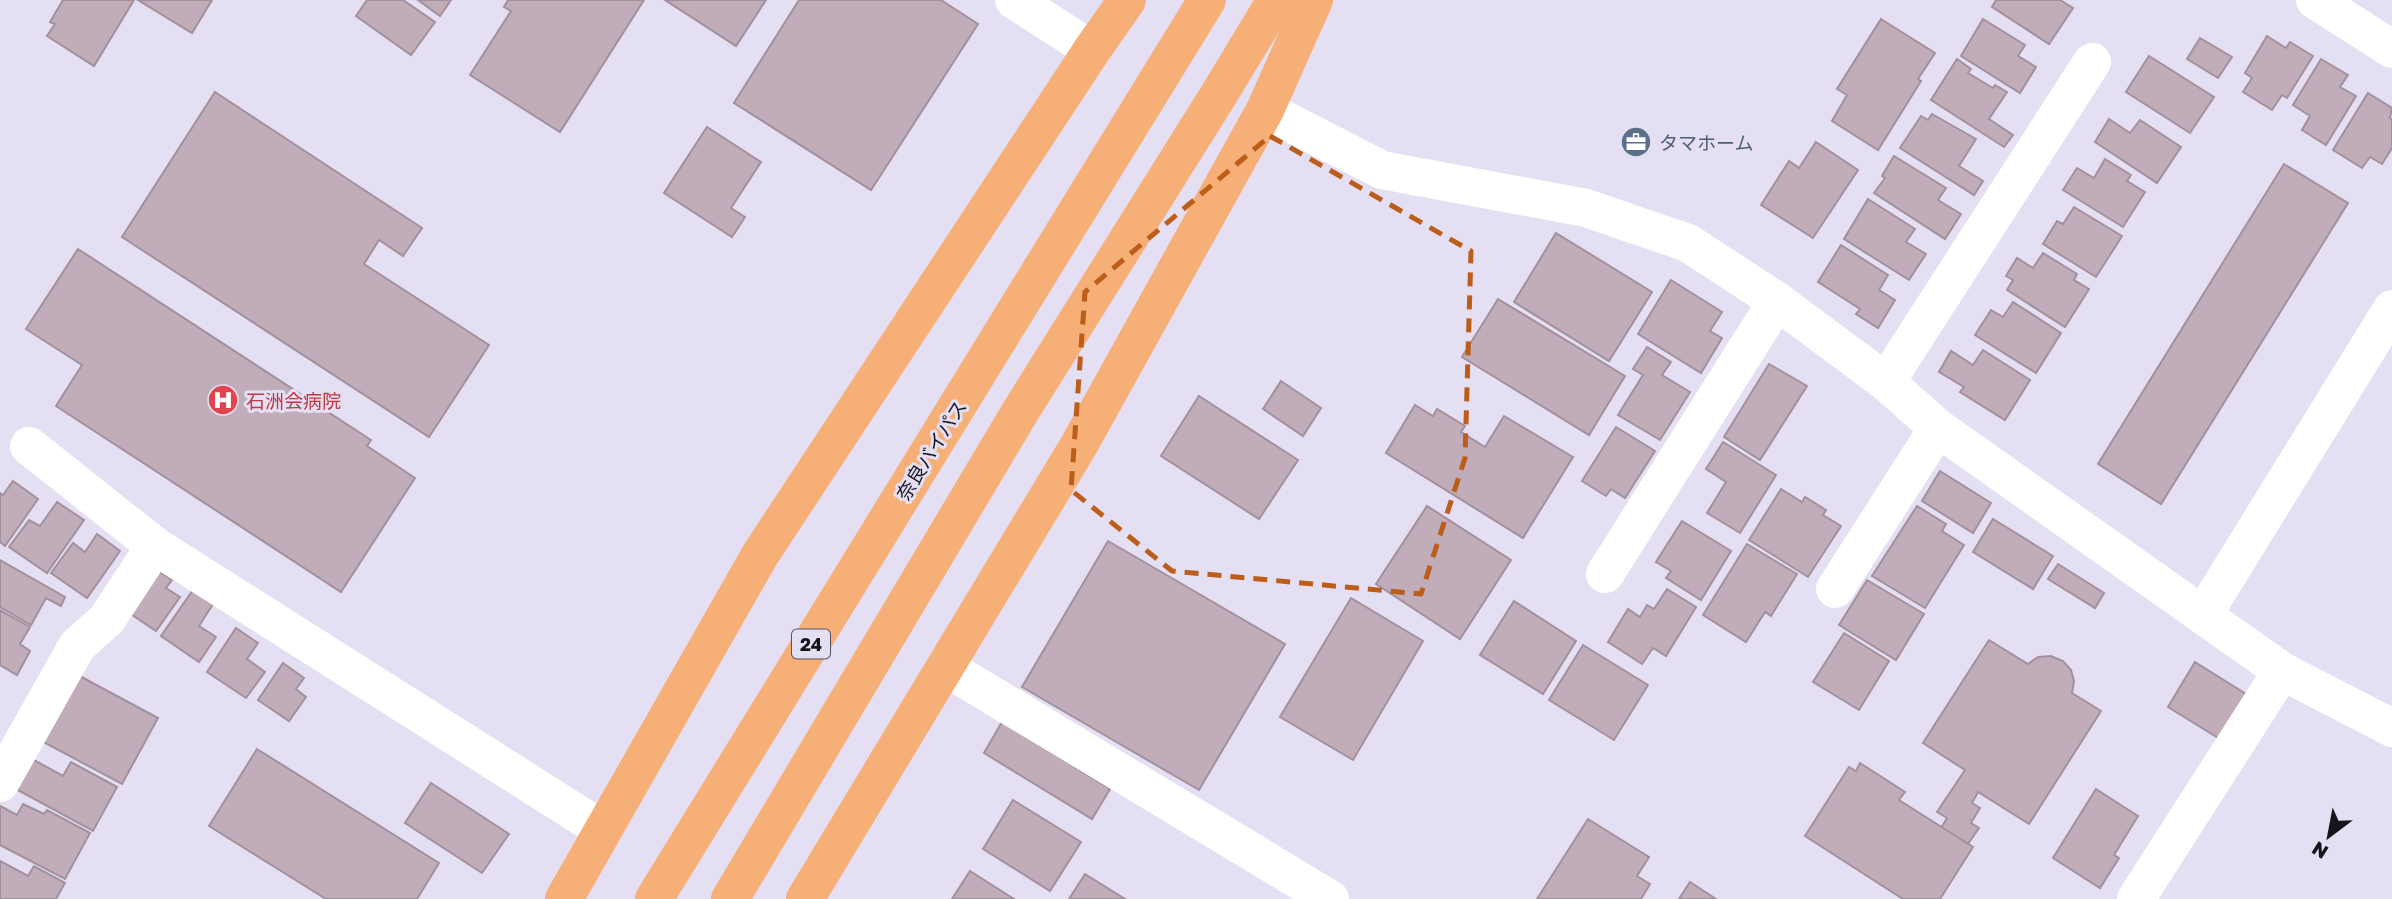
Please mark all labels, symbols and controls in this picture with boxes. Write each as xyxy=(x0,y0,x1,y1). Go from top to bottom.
office icon: タマホーム xyxy=(1619,125,1653,159)
place label: タマホーム xyxy=(1659,131,1753,154)
hospital icon: 石洲会病院 xyxy=(206,383,240,417)
place label: 石洲会病院 xyxy=(246,389,341,412)
street label: 奈良バイパス xyxy=(891,396,971,504)
road number: 24 xyxy=(792,630,830,658)
north arrow xyxy=(2294,801,2364,871)
text: N xyxy=(2308,837,2332,864)

